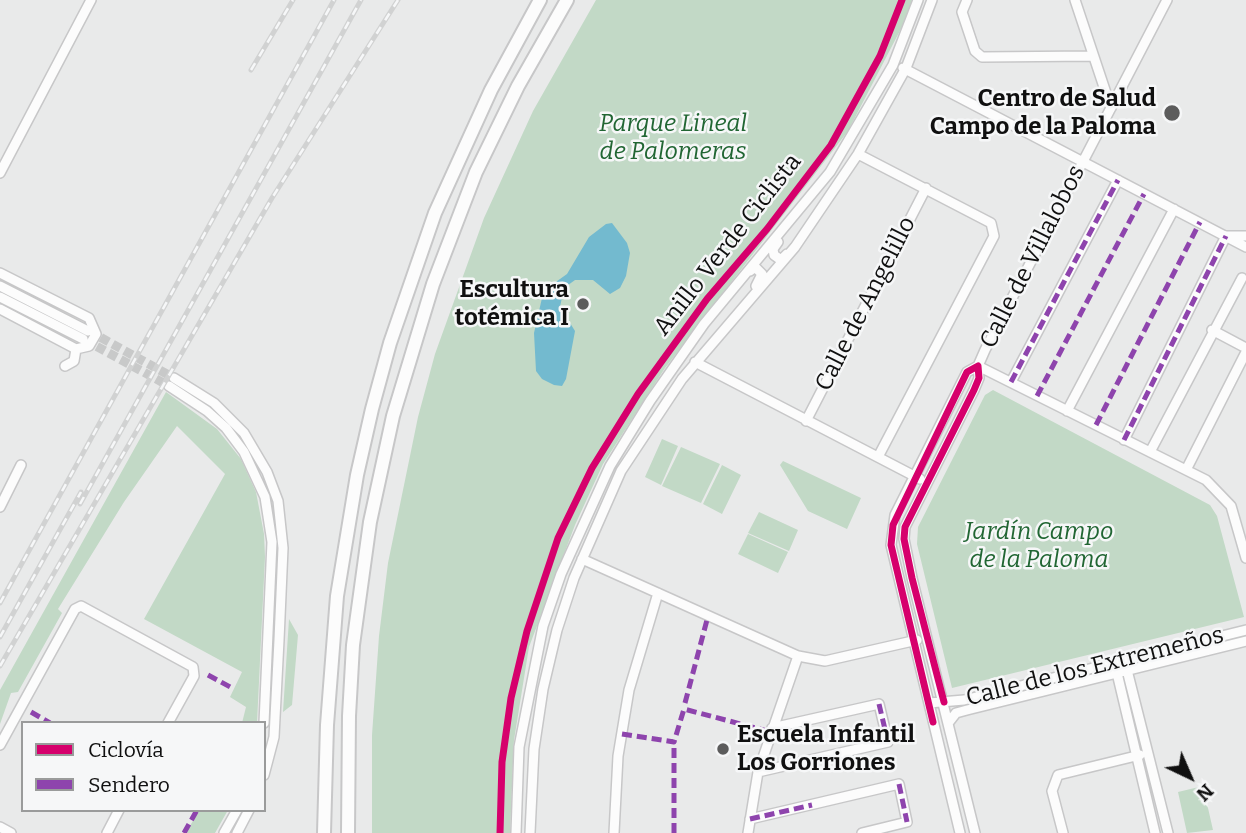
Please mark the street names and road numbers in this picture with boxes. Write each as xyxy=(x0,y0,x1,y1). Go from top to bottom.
street label: Anillo Verde Ciclista xyxy=(648,148,808,342)
street label: Calle de Villalobos xyxy=(974,161,1092,353)
street label: Calle de Angelillo xyxy=(810,212,922,396)
street label: Calle de los Extremeños xyxy=(963,621,1227,713)

